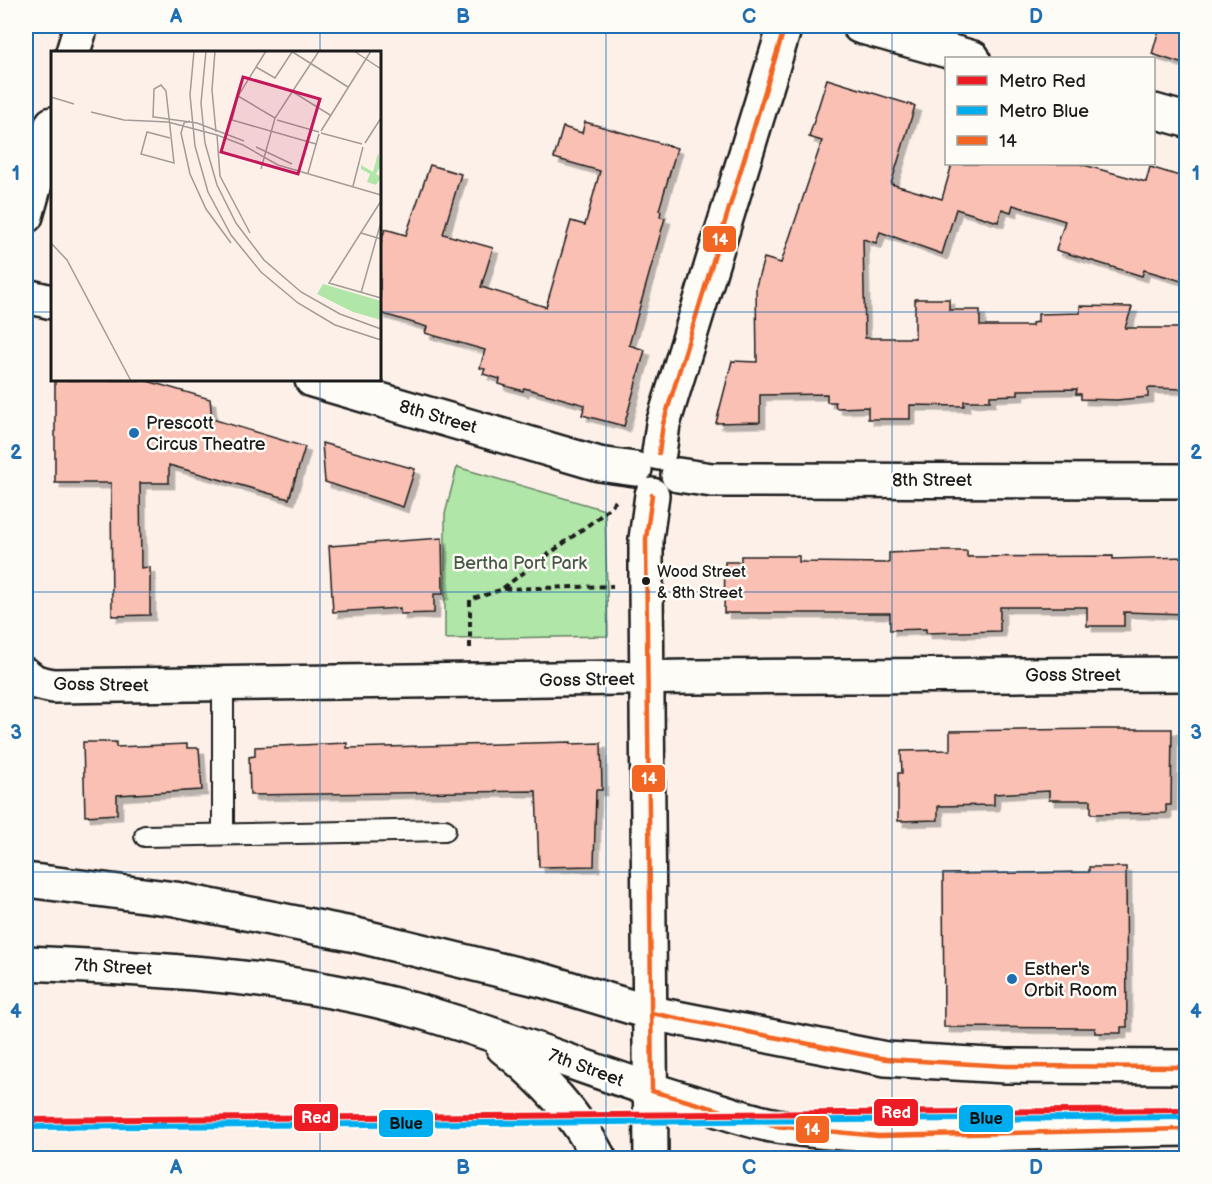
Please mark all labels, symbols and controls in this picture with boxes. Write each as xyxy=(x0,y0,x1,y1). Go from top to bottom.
text: A xyxy=(169,5,183,29)
text: B xyxy=(456,5,470,29)
text: C xyxy=(742,5,756,29)
text: D xyxy=(1029,5,1043,29)
inset map xyxy=(51,51,381,381)
legend xyxy=(945,57,1155,165)
text: Metro Red xyxy=(999,71,1086,92)
text: Metro Blue xyxy=(999,101,1089,122)
text: 14 xyxy=(999,131,1017,152)
text: 1 xyxy=(12,162,20,186)
text: 1 xyxy=(1192,162,1200,186)
line badge: 14 xyxy=(702,225,737,253)
text: 14 xyxy=(712,231,729,250)
street label: 8th Street xyxy=(397,396,480,438)
place label: Prescott Circus Theatre xyxy=(146,413,266,455)
marker: Prescott Circus Theatre xyxy=(127,426,141,440)
text: 2 xyxy=(10,441,22,465)
text: 2 xyxy=(1190,441,1202,465)
street label: 8th Street xyxy=(892,470,972,491)
park label: Bertha Port Park xyxy=(453,553,587,574)
place label: Wood Street & 8th Street xyxy=(657,563,746,603)
marker: Wood Street & 8th Street xyxy=(640,575,652,587)
street label: Goss Street xyxy=(1025,665,1121,686)
street label: Goss Street xyxy=(539,669,635,691)
street label: Goss Street xyxy=(53,674,149,696)
text: 3 xyxy=(10,721,22,745)
text: 3 xyxy=(1190,721,1202,745)
line badge: 14 xyxy=(631,764,666,793)
text: 14 xyxy=(641,770,658,789)
street label: 7th Street xyxy=(73,954,153,980)
place label: Esther's Orbit Room xyxy=(1024,959,1117,1001)
marker: Esther's Orbit Room xyxy=(1005,972,1019,986)
text: 4 xyxy=(10,1000,22,1024)
text: 4 xyxy=(1190,1000,1202,1024)
street label: 7th Street xyxy=(546,1045,627,1091)
line badge: Red xyxy=(873,1098,919,1127)
line badge: Red xyxy=(293,1103,339,1132)
text: Red xyxy=(881,1104,911,1123)
line badge: Blue xyxy=(958,1104,1014,1133)
text: Red xyxy=(301,1109,331,1128)
line badge: Blue xyxy=(378,1109,434,1138)
text: Blue xyxy=(969,1110,1003,1129)
text: Blue xyxy=(389,1115,423,1134)
line badge: 14 xyxy=(795,1115,830,1144)
text: 14 xyxy=(804,1121,821,1140)
text: A xyxy=(169,1156,183,1180)
text: B xyxy=(456,1156,470,1180)
text: C xyxy=(742,1156,756,1180)
text: D xyxy=(1029,1156,1043,1180)

